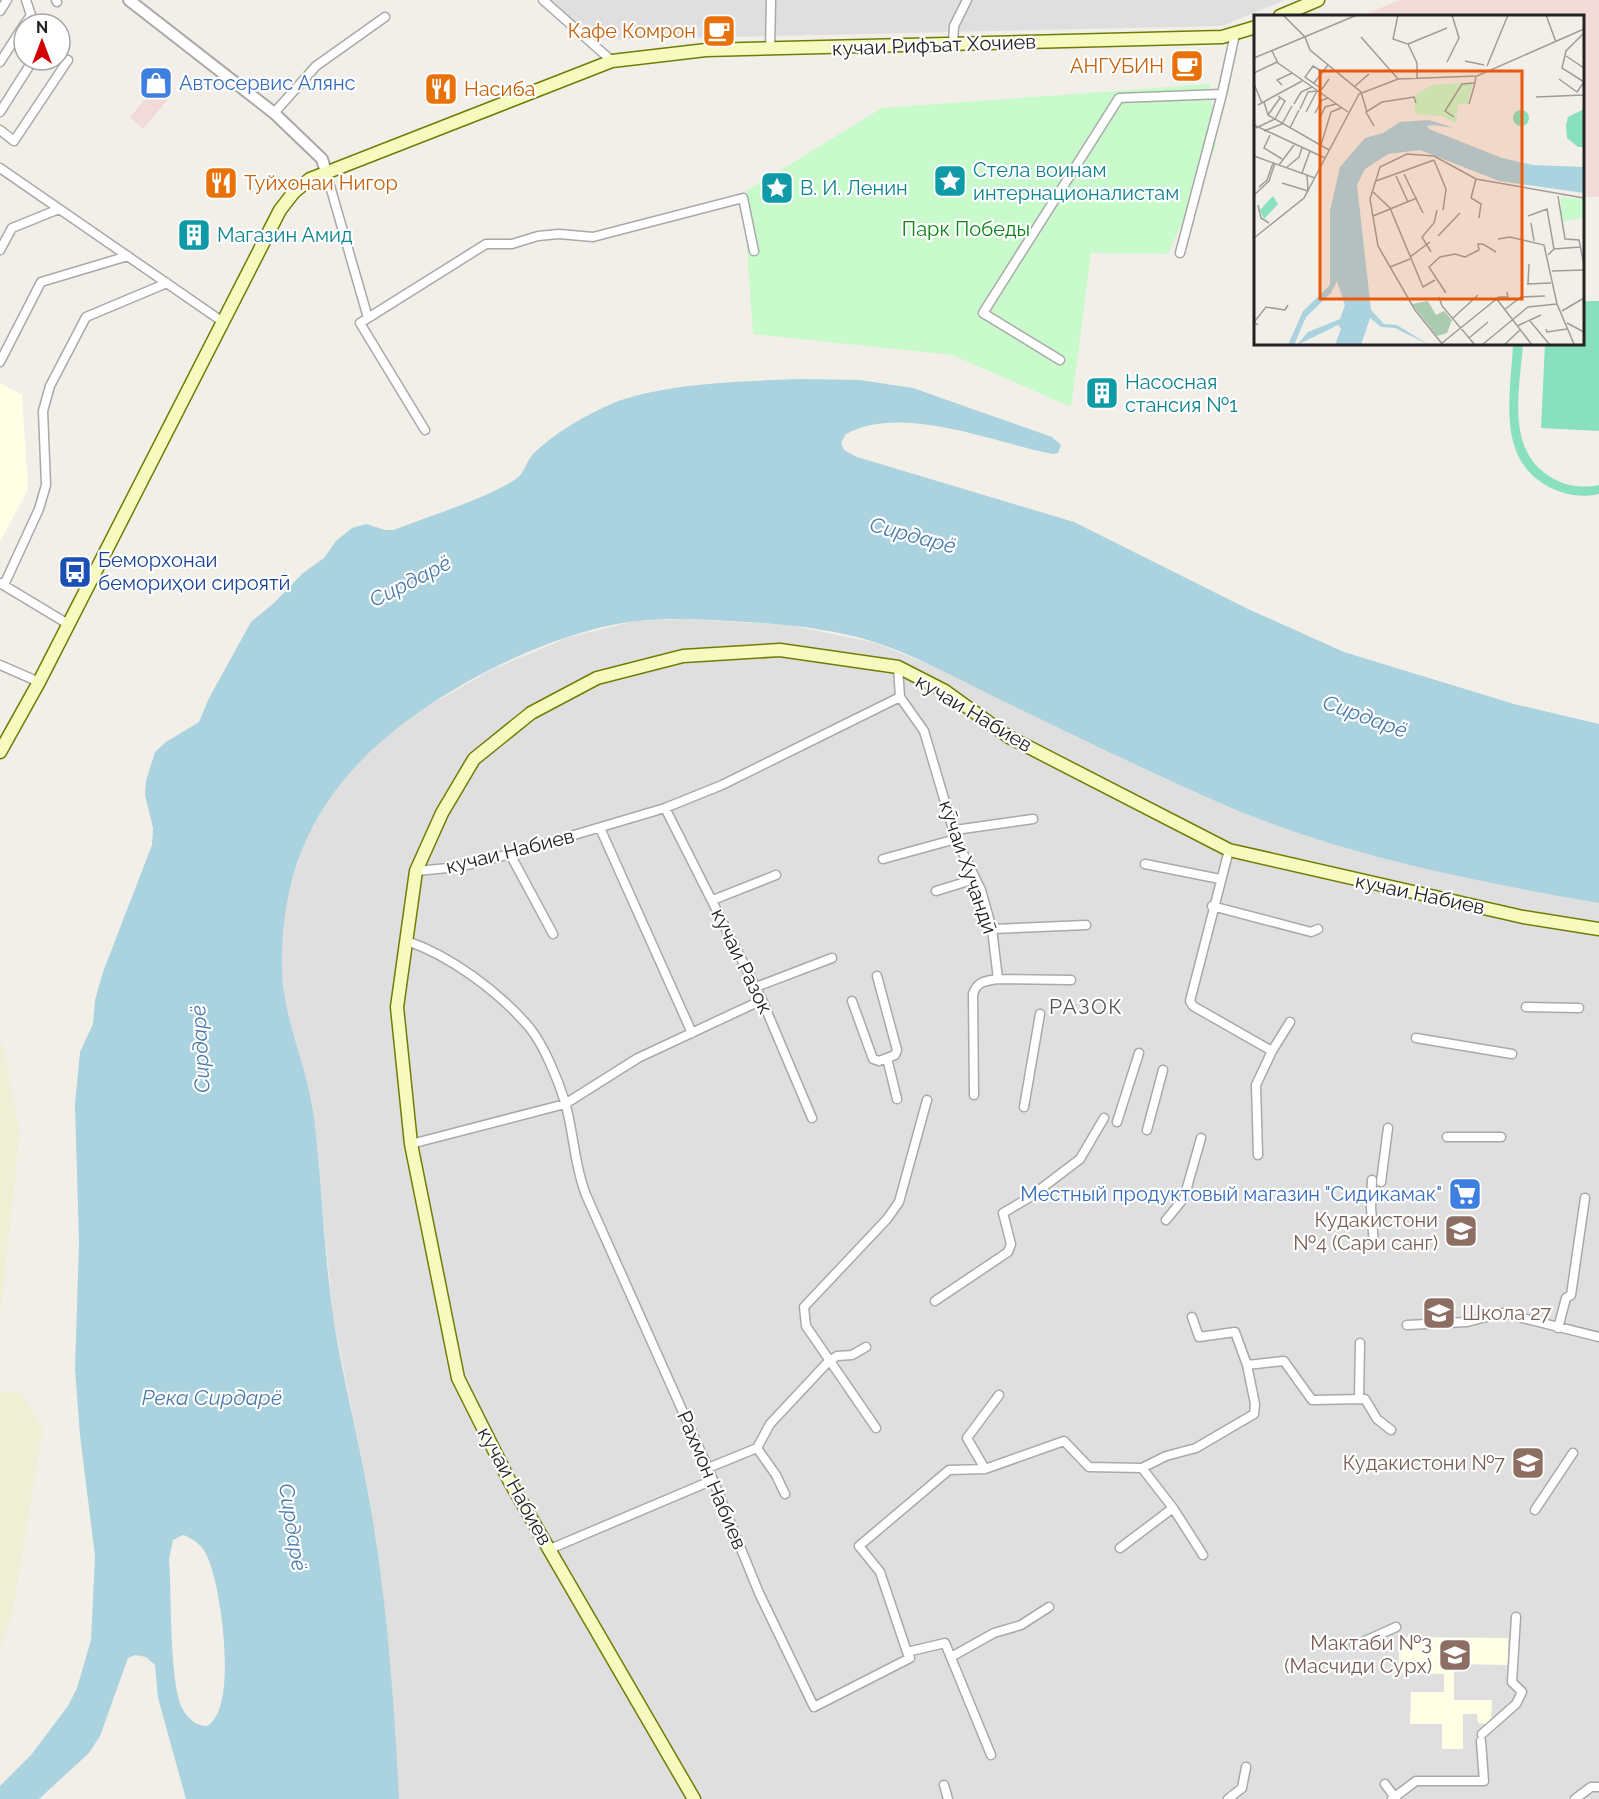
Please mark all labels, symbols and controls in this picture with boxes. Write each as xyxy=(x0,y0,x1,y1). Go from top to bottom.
north arrow xyxy=(12,12,72,72)
cafe icon: Кафе Комрон xyxy=(701,13,737,49)
inset map xyxy=(1254,15,1584,345)
text: N xyxy=(36,18,48,37)
place label: Кафе Комрон xyxy=(568,19,696,43)
street label: кучаи Рифъат Хочиев xyxy=(832,29,1036,61)
cafe icon: АНГУБИН xyxy=(1169,48,1205,84)
place label: АНГУБИН xyxy=(1070,54,1164,78)
shop icon: Автосервис Алянс xyxy=(138,65,174,101)
place label: Автосервис Алянс xyxy=(179,71,356,95)
restaurant icon: Насиба xyxy=(423,71,459,107)
place label: Насиба xyxy=(464,77,535,101)
place label: Стела воинам интернационалистам xyxy=(973,158,1179,205)
place icon: Стела воинам интернационалистам xyxy=(932,163,968,199)
restaurant icon: Туйхонаи Нигор xyxy=(203,165,239,201)
place icon: В. И. Ленин xyxy=(759,170,795,206)
place label: Туйхонаи Нигор xyxy=(244,171,398,195)
place label: В. И. Ленин xyxy=(800,176,908,200)
building icon: Магазин Амид xyxy=(176,217,212,253)
park label: Парк Победы xyxy=(902,217,1030,241)
place label: Магазин Амид xyxy=(217,223,353,247)
place label: Насосная стансия №1 xyxy=(1125,370,1238,417)
building icon: Насосная стансия №1 xyxy=(1084,375,1120,411)
water label: Сирдарё xyxy=(867,511,959,559)
place label: Беморхонаи бемориҳои сироятӣ xyxy=(98,548,290,595)
water label: Сирдарё xyxy=(365,550,455,612)
bus stop icon: Беморхонаи бемориҳои сироятӣ xyxy=(57,554,93,590)
street label: кучаи Набиев xyxy=(911,669,1037,757)
water label: Сирдарё xyxy=(1319,689,1411,743)
street label: кӯчаи Хуҷандӣ xyxy=(934,797,1002,937)
street label: кучаи Набиев xyxy=(443,823,577,879)
street label: кучаи Набиев xyxy=(1353,869,1487,919)
street label: кучаи Разок xyxy=(706,904,778,1018)
district label: РАЗОК xyxy=(1049,994,1123,1019)
water label: Сирдарё xyxy=(185,1004,215,1094)
supermarket icon: Местный продуктовый магазин "Сидикамак" xyxy=(1447,1176,1483,1212)
place label: Местный продуктовый магазин "Сидикамак" xyxy=(1020,1182,1442,1206)
place label: Кудакистони №4 (Сари санг) xyxy=(1293,1208,1438,1255)
school or university icon: Кудакистони №4 (Сари санг) xyxy=(1443,1213,1479,1249)
school or university icon: Школа 27 xyxy=(1421,1295,1457,1331)
place label: Школа 27 xyxy=(1462,1301,1552,1325)
water label: Река Сирдарё xyxy=(142,1385,282,1410)
street label: Рахмон Набиев xyxy=(672,1407,752,1553)
street label: кучаи Набиев xyxy=(473,1423,557,1549)
school or university icon: Кудакистони №7 xyxy=(1510,1445,1546,1481)
place label: Кудакистони №7 xyxy=(1343,1451,1505,1475)
water label: Сирдарё xyxy=(274,1481,312,1573)
place label: Мактаби №3 (Масчиди Сурх) xyxy=(1284,1631,1432,1678)
school or university icon: Мактаби №3 (Масчиди Сурх) xyxy=(1437,1637,1473,1673)

